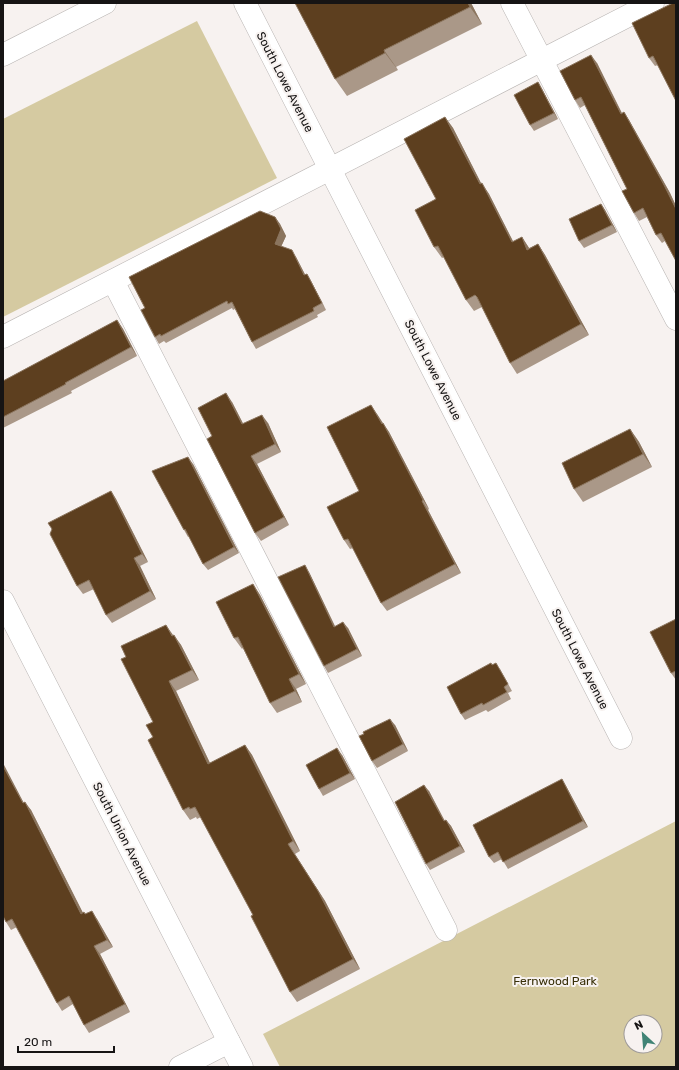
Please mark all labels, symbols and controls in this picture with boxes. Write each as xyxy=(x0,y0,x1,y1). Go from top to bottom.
street label: South Lowe Avenue xyxy=(254,30,316,135)
street label: South Lowe Avenue xyxy=(402,318,464,423)
street label: South Lowe Avenue xyxy=(549,607,611,712)
street label: South Union Avenue xyxy=(90,780,154,888)
park label: Fernwood Park xyxy=(513,974,598,988)
north arrow xyxy=(623,1014,663,1054)
text: N xyxy=(632,1018,645,1033)
scale bar xyxy=(18,1028,114,1054)
text: 20 m xyxy=(24,1035,52,1049)

